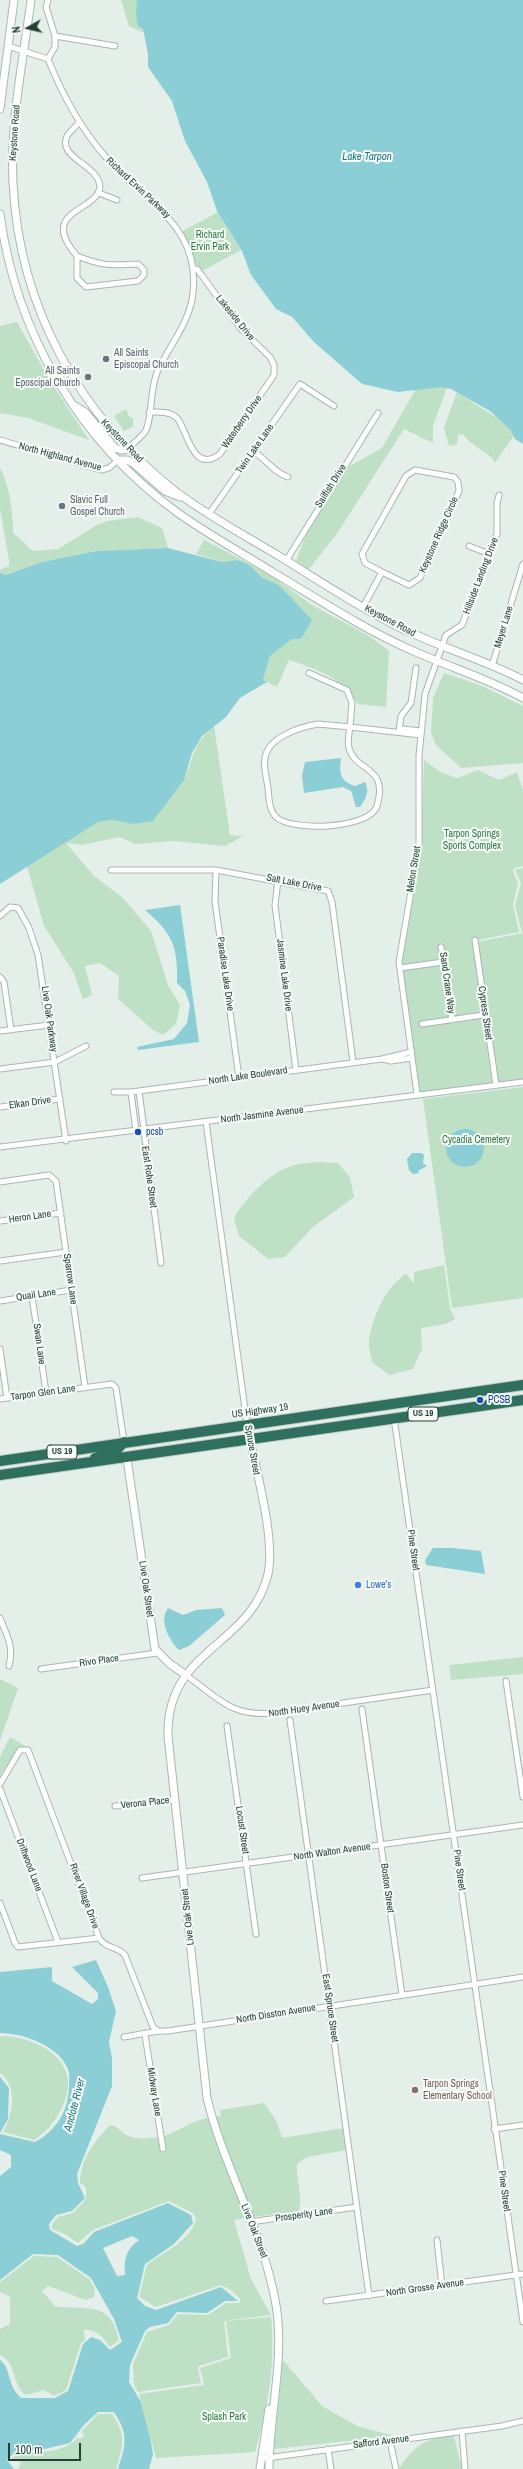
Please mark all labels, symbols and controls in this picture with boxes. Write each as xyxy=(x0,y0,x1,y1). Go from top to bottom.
north arrow xyxy=(8,8,48,48)
text: N xyxy=(9,25,24,34)
street label: Keystone Road xyxy=(7,105,23,161)
water label: Lake Tarpon xyxy=(342,150,392,164)
street label: Richard Ervin Parkway xyxy=(103,155,173,221)
park label: Richard Ervin Park xyxy=(191,229,229,252)
street label: Lakeside Drive xyxy=(213,293,257,343)
place label: All Saints Episcopal Church xyxy=(114,347,179,370)
marker: All Saints Episcopal Church xyxy=(101,354,111,364)
place label: All Saints Eposcipal Church xyxy=(15,365,80,388)
marker: All Saints Eposcipal Church xyxy=(83,372,93,382)
street label: Waterberry Drive xyxy=(219,393,265,451)
street label: Keystone Road xyxy=(98,417,146,465)
street label: Twin Lake Lane xyxy=(233,422,277,476)
street label: North Highland Avenue xyxy=(17,440,103,474)
street label: Sailfish Drive xyxy=(313,462,349,510)
place label: Slavic Full Gospel Church xyxy=(70,494,125,518)
street label: Keystone Ridge Circle xyxy=(417,495,461,575)
marker: Slavic Full Gospel Church xyxy=(57,501,67,511)
street label: Hillside Landing Drive xyxy=(461,536,501,616)
street label: Keystone Road xyxy=(362,603,418,639)
street label: Meyer Lane xyxy=(492,605,516,649)
park label: Tarpon Springs Sports Complex xyxy=(443,828,501,852)
street label: Melon Street xyxy=(404,845,424,893)
street label: Salt Lake Drive xyxy=(265,872,323,894)
street label: Paradise Lake Drive xyxy=(214,936,236,1012)
street label: Jasmine Lake Drive xyxy=(274,938,294,1012)
street label: Sand Crane Way xyxy=(437,951,457,1015)
street label: Live Oak Parkway xyxy=(38,985,60,1053)
street label: Cypress Street xyxy=(475,985,495,1041)
street label: North Lake Boulevard xyxy=(208,1065,288,1087)
street label: Elkan Drive xyxy=(8,1094,52,1112)
street label: North Jasmine Avenue xyxy=(220,1104,304,1126)
place label: pcsb xyxy=(146,1126,163,1138)
marker: pcsb xyxy=(133,1127,143,1137)
park label: Cycadia Cemetery xyxy=(442,1134,510,1146)
street label: East Rohe Street xyxy=(139,1145,159,1209)
street label: Heron Lane xyxy=(8,1208,52,1226)
street label: Sparrow Lane xyxy=(61,1253,79,1305)
street label: Quail Lane xyxy=(15,1286,57,1304)
street label: Swan Lane xyxy=(30,1323,48,1365)
street label: Tarpon Glen Lane xyxy=(10,1383,76,1403)
place label: PCSB xyxy=(488,1394,510,1406)
marker: PCSB xyxy=(475,1395,485,1405)
street label: US Highway 19 xyxy=(231,1401,289,1421)
road number: US 19 xyxy=(408,1407,438,1421)
street label: Spruce Street xyxy=(242,1424,262,1476)
road number: US 19 xyxy=(47,1445,77,1459)
street label: Pine Street xyxy=(404,1529,422,1571)
street label: Live Oak Street xyxy=(136,1560,156,1618)
place label: Lowe's xyxy=(366,1579,391,1591)
marker: Lowe's xyxy=(353,1580,363,1590)
street label: Rivo Place xyxy=(79,1652,119,1670)
street label: North Huey Avenue xyxy=(268,1698,340,1720)
street label: Verona Place xyxy=(120,1794,170,1812)
street label: Locust Street xyxy=(233,1805,251,1855)
street label: Driftwood Lane xyxy=(13,1837,45,1893)
street label: North Walton Avenue xyxy=(293,1841,371,1863)
street label: Pine Street xyxy=(450,1849,468,1891)
street label: River Village Drive xyxy=(67,1862,101,1930)
street label: Boston Street xyxy=(378,1863,396,1913)
street label: Live Oak Street xyxy=(179,1888,197,1946)
street label: East Spruce Street xyxy=(319,1973,341,2043)
street label: North Disston Avenue xyxy=(236,2002,316,2026)
street label: Midway Lane xyxy=(144,2067,164,2117)
water label: Anclote River xyxy=(62,2077,88,2133)
place label: Tarpon Springs Elementary School xyxy=(423,2078,492,2102)
marker: Tarpon Springs Elementary School xyxy=(410,2085,420,2095)
street label: Pine Street xyxy=(495,2170,513,2212)
street label: Live Oak Street xyxy=(238,2202,270,2260)
street label: Prosperity Lane xyxy=(275,2205,333,2225)
street label: North Grosse Avenue xyxy=(385,2277,465,2299)
park label: Splash Park xyxy=(202,2411,246,2423)
street label: Safford Avenue xyxy=(352,2433,410,2451)
scale bar xyxy=(10,2435,83,2461)
text: 100 m xyxy=(15,2442,42,2458)

